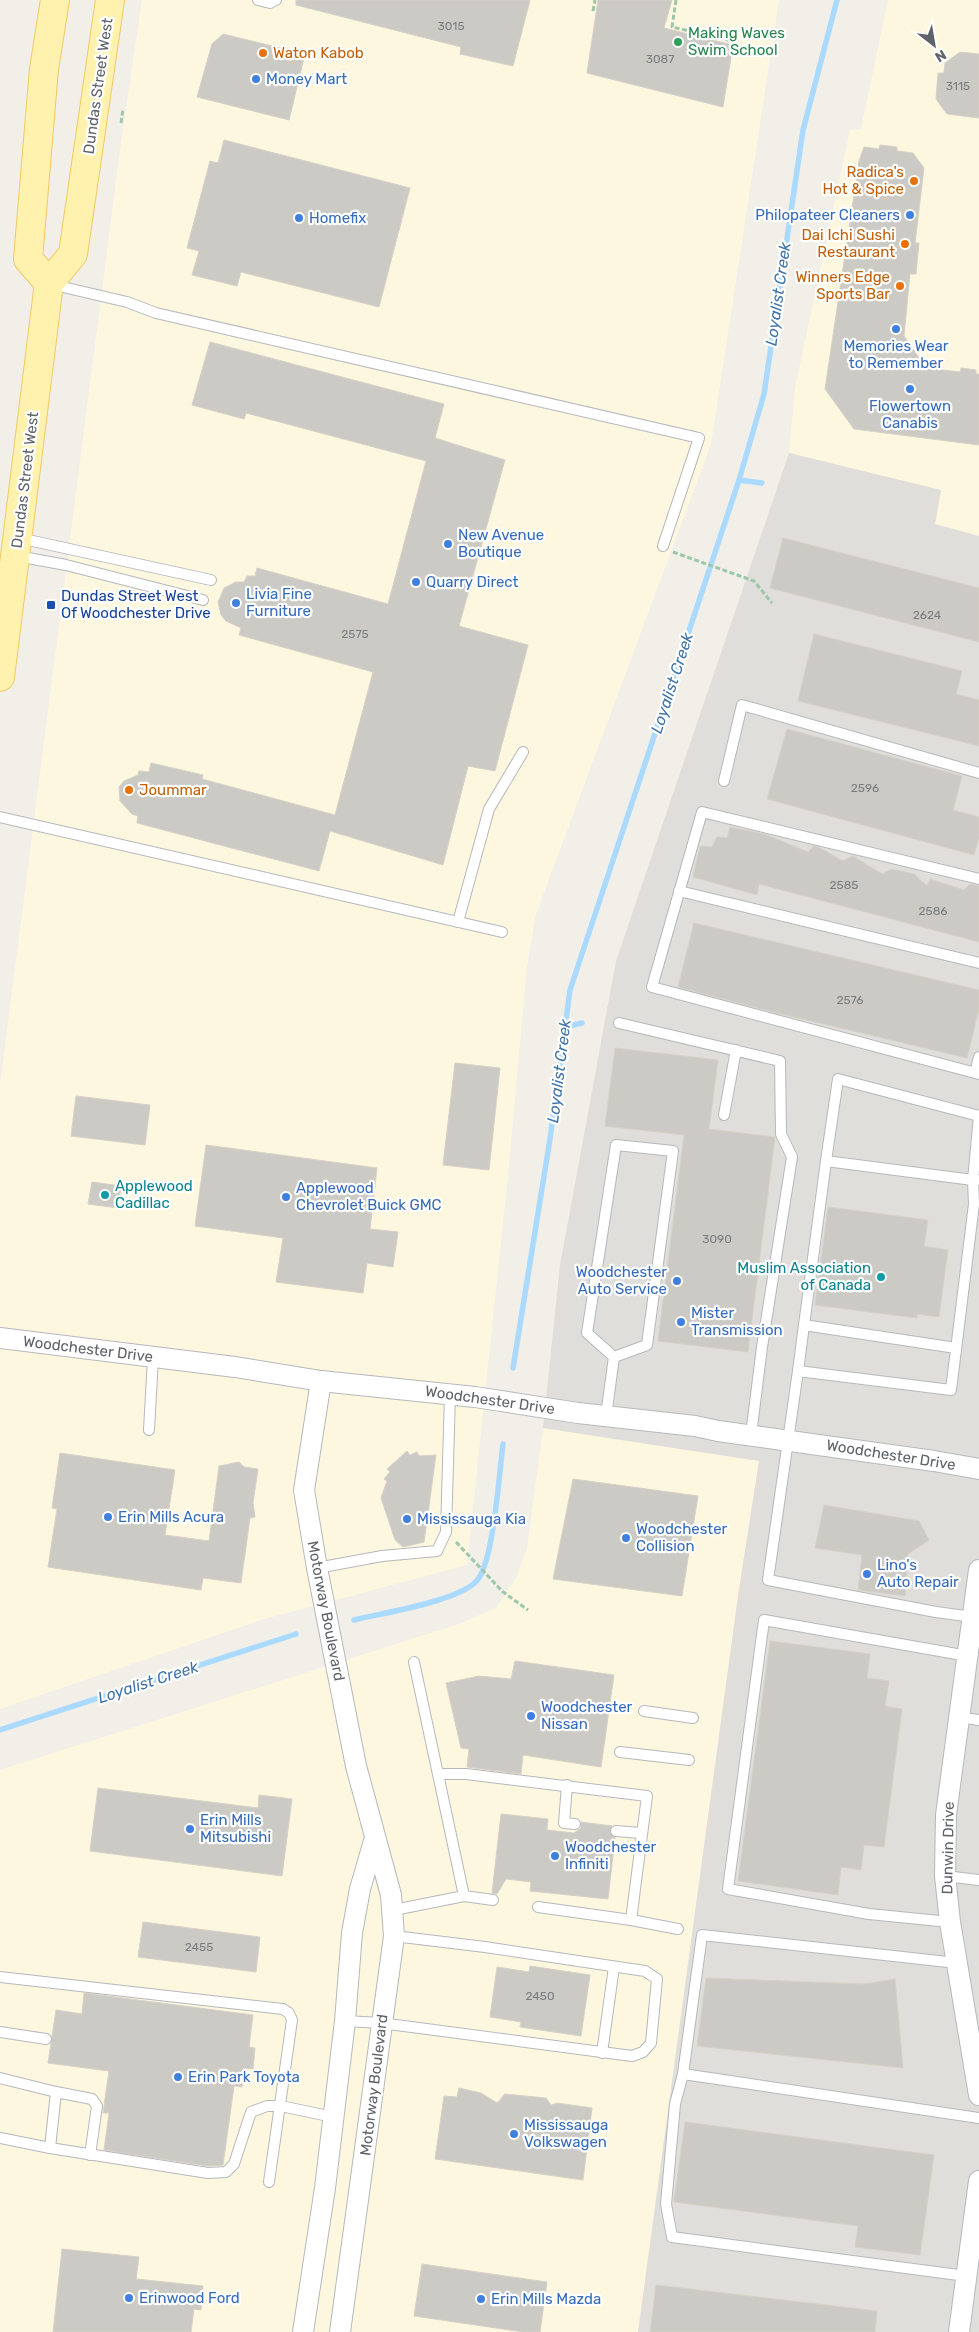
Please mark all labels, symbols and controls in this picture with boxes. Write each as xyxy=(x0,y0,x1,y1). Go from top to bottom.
street label: Dundas Street West xyxy=(80,17,116,155)
house number: 3015 xyxy=(437,19,465,33)
north arrow xyxy=(909,20,959,70)
place label: Making Waves Swim School xyxy=(688,24,785,59)
marker: Making Waves Swim School xyxy=(672,36,684,48)
place label: Waton Kabob xyxy=(273,44,364,62)
text: N xyxy=(932,46,949,66)
marker: Waton Kabob xyxy=(257,47,269,59)
house number: 3087 xyxy=(646,52,674,66)
place label: Money Mart xyxy=(266,70,347,88)
marker: Money Mart xyxy=(250,73,262,85)
house number: 3115 xyxy=(946,79,970,93)
place label: Radica's Hot & Spice xyxy=(823,163,904,198)
marker: Radica's Hot & Spice xyxy=(908,175,920,187)
place label: Philopateer Cleaners xyxy=(755,206,900,224)
place label: Homefix xyxy=(309,209,366,227)
marker: Philopateer Cleaners xyxy=(904,209,916,221)
marker: Homefix xyxy=(293,212,305,224)
place label: Dai Ichi Sushi Restaurant xyxy=(801,226,895,261)
marker: Dai Ichi Sushi Restaurant xyxy=(899,238,911,250)
water label: Loyalist Creek xyxy=(761,240,795,347)
place label: Winners Edge Sports Bar xyxy=(795,268,890,303)
marker: Winners Edge Sports Bar xyxy=(894,280,906,292)
marker: Memories Wear to Remember xyxy=(890,323,902,335)
place label: Memories Wear to Remember xyxy=(843,337,949,372)
marker: Flowertown Canabis xyxy=(904,383,916,395)
place label: Flowertown Canabis xyxy=(869,397,951,432)
street label: Dundas Street West xyxy=(8,411,42,549)
place label: New Avenue Boutique xyxy=(458,526,544,561)
marker: New Avenue Boutique xyxy=(442,538,454,550)
place label: Quarry Direct xyxy=(426,573,519,591)
marker: Quarry Direct xyxy=(410,576,422,588)
place label: Livia Fine Furniture xyxy=(246,585,312,620)
place label: Dundas Street West Of Woodchester Drive xyxy=(61,587,211,622)
marker: Livia Fine Furniture xyxy=(230,597,242,609)
marker: Dundas Street West Of Woodchester Drive xyxy=(45,599,57,611)
house number: 2624 xyxy=(913,608,942,622)
house number: 2575 xyxy=(341,627,369,641)
water label: Loyalist Creek xyxy=(647,630,697,736)
place label: Joummar xyxy=(139,781,207,799)
house number: 2596 xyxy=(851,781,879,795)
marker: Joummar xyxy=(123,784,135,796)
house number: 2585 xyxy=(830,878,858,892)
house number: 2586 xyxy=(918,904,948,918)
house number: 2576 xyxy=(836,993,864,1007)
water label: Loyalist Creek xyxy=(543,1017,575,1124)
place label: Applewood Cadillac xyxy=(115,1177,193,1212)
place label: Applewood Chevrolet Buick GMC xyxy=(296,1179,442,1214)
marker: Applewood Cadillac xyxy=(99,1189,111,1201)
marker: Applewood Chevrolet Buick GMC xyxy=(280,1191,292,1203)
house number: 3090 xyxy=(702,1232,732,1246)
place label: Muslim Association of Canada xyxy=(737,1259,871,1294)
place label: Woodchester Auto Service xyxy=(576,1263,667,1298)
marker: Muslim Association of Canada xyxy=(875,1271,887,1283)
marker: Woodchester Auto Service xyxy=(671,1275,683,1287)
place label: Mister Transmission xyxy=(691,1304,783,1339)
marker: Mister Transmission xyxy=(675,1316,687,1328)
street label: Woodchester Drive xyxy=(22,1332,154,1366)
street label: Woodchester Drive xyxy=(424,1382,556,1418)
street label: Woodchester Drive xyxy=(825,1436,957,1474)
place label: Erin Mills Acura xyxy=(118,1508,224,1526)
place label: Mississauga Kia xyxy=(417,1510,526,1528)
marker: Erin Mills Acura xyxy=(102,1511,114,1523)
marker: Mississauga Kia xyxy=(401,1513,413,1525)
place label: Woodchester Collision xyxy=(636,1520,728,1555)
marker: Woodchester Collision xyxy=(620,1532,632,1544)
street label: Motorway Boulevard xyxy=(304,1539,348,1683)
place label: Lino's Auto Repair xyxy=(877,1556,959,1591)
marker: Lino's Auto Repair xyxy=(861,1568,873,1580)
water label: Loyalist Creek xyxy=(95,1657,201,1707)
place label: Woodchester Nissan xyxy=(541,1698,633,1733)
marker: Woodchester Nissan xyxy=(525,1710,537,1722)
street label: Dunwin Drive xyxy=(938,1801,958,1895)
place label: Erin Mills Mitsubishi xyxy=(200,1811,271,1846)
marker: Erin Mills Mitsubishi xyxy=(184,1823,196,1835)
place label: Woodchester Infiniti xyxy=(565,1838,657,1873)
marker: Woodchester Infiniti xyxy=(549,1850,561,1862)
house number: 2455 xyxy=(185,1940,213,1954)
house number: 2450 xyxy=(525,1989,555,2003)
street label: Motorway Boulevard xyxy=(356,2013,392,2157)
place label: Erin Park Toyota xyxy=(188,2068,300,2086)
marker: Erin Park Toyota xyxy=(172,2071,184,2083)
place label: Mississauga Volkswagen xyxy=(524,2116,608,2151)
marker: Mississauga Volkswagen xyxy=(508,2128,520,2140)
place label: Erinwood Ford xyxy=(139,2289,240,2307)
place label: Erin Mills Mazda xyxy=(491,2290,601,2308)
marker: Erinwood Ford xyxy=(123,2292,135,2304)
marker: Erin Mills Mazda xyxy=(475,2293,487,2305)

